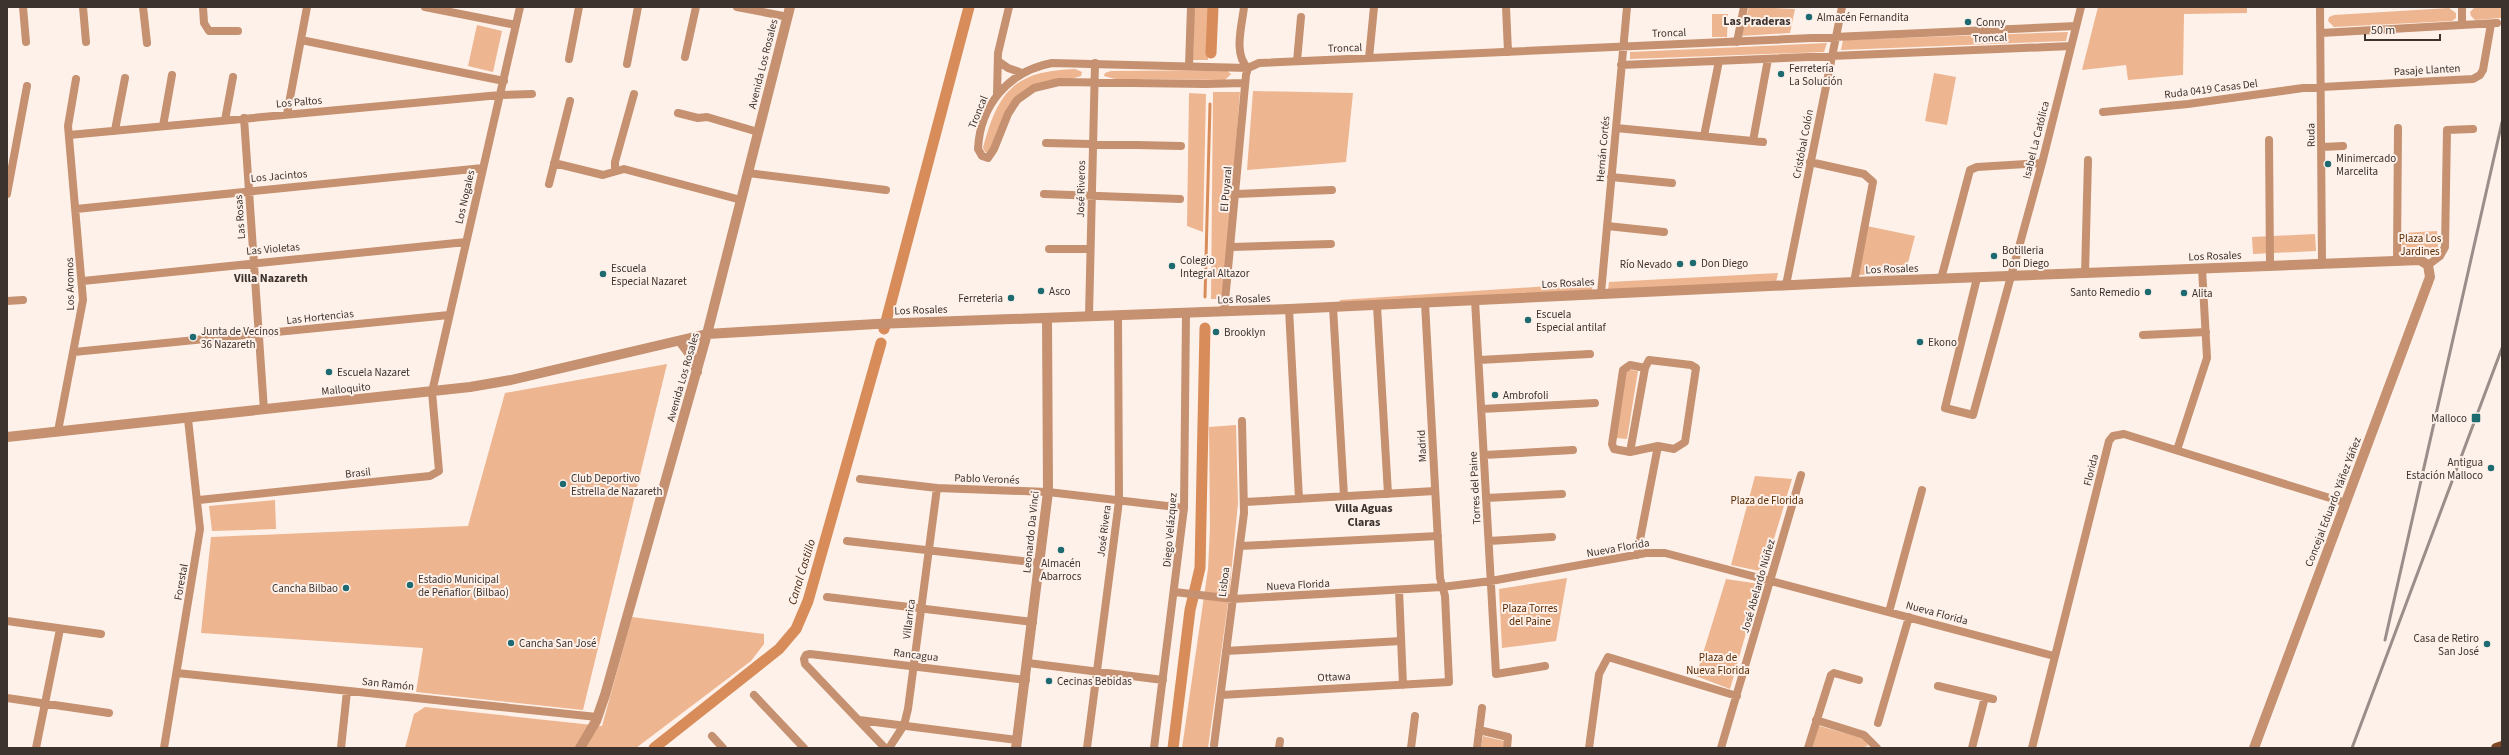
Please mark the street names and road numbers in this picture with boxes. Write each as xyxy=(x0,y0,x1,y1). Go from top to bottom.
street label: Avenida Los Rosales xyxy=(745,17,782,110)
street label: Troncal xyxy=(1652,25,1687,41)
street label: Troncal xyxy=(1972,30,2008,46)
street label: Troncal xyxy=(1328,40,1363,56)
street label: Pasaje Llanten xyxy=(2393,61,2461,79)
street label: Ruda 0419 Casas Del xyxy=(2163,76,2259,102)
street label: Los Paltos xyxy=(275,92,323,111)
street label: Troncal xyxy=(965,93,991,131)
street label: Isabel La Católica xyxy=(2019,99,2053,181)
street label: Cristóbal Colón xyxy=(1789,108,1817,180)
street label: Hernán Cortés xyxy=(1593,115,1613,182)
street label: Ruda xyxy=(2303,123,2319,147)
street label: José Riveros xyxy=(1073,160,1089,218)
street label: Los Jacintos xyxy=(250,166,308,186)
street label: El Puyaral xyxy=(1217,166,1235,212)
street label: Los Nogales xyxy=(452,168,479,225)
street label: Las Rosas xyxy=(231,194,249,240)
street label: Las Violetas xyxy=(246,239,301,259)
street label: Los Rosales xyxy=(2188,248,2242,264)
street label: Los Aromos xyxy=(62,257,78,311)
street label: Los Rosales xyxy=(1865,261,1919,277)
street label: Los Rosales xyxy=(1541,274,1595,292)
street label: Los Rosales xyxy=(1217,291,1271,307)
street label: Los Rosales xyxy=(894,302,948,318)
street label: Las Hortencias xyxy=(286,306,355,328)
street label: Avenida Los Rosales xyxy=(663,330,703,423)
street label: Malloquito xyxy=(321,379,371,399)
street label: Madrid xyxy=(1414,429,1430,463)
street label: Concejal Eduardo Yáñez Yáñez xyxy=(2301,435,2365,569)
street label: Torres del Paine xyxy=(1466,451,1484,525)
street label: Florida xyxy=(2080,452,2102,488)
street label: Brasil xyxy=(344,464,372,482)
street label: Pablo Veronés xyxy=(954,470,1020,488)
street label: Leonardo Da Vinci xyxy=(1019,490,1043,574)
street label: Diego Velázquez xyxy=(1159,492,1181,568)
street label: José Rivera xyxy=(1093,504,1115,558)
street label: Nueva Florida xyxy=(1585,535,1651,561)
street label: José Abelardo Núñez xyxy=(1737,537,1779,634)
street label: Forestal xyxy=(170,562,192,601)
street label: Lisboa xyxy=(1215,566,1233,598)
street label: Nueva Florida xyxy=(1266,576,1330,594)
street label: Villarrica xyxy=(899,598,919,640)
street label: Nueva Florida xyxy=(1904,598,1970,628)
street label: Rancagua xyxy=(893,645,939,665)
street label: Ottawa xyxy=(1317,669,1351,685)
street label: San Ramón xyxy=(361,674,415,694)

